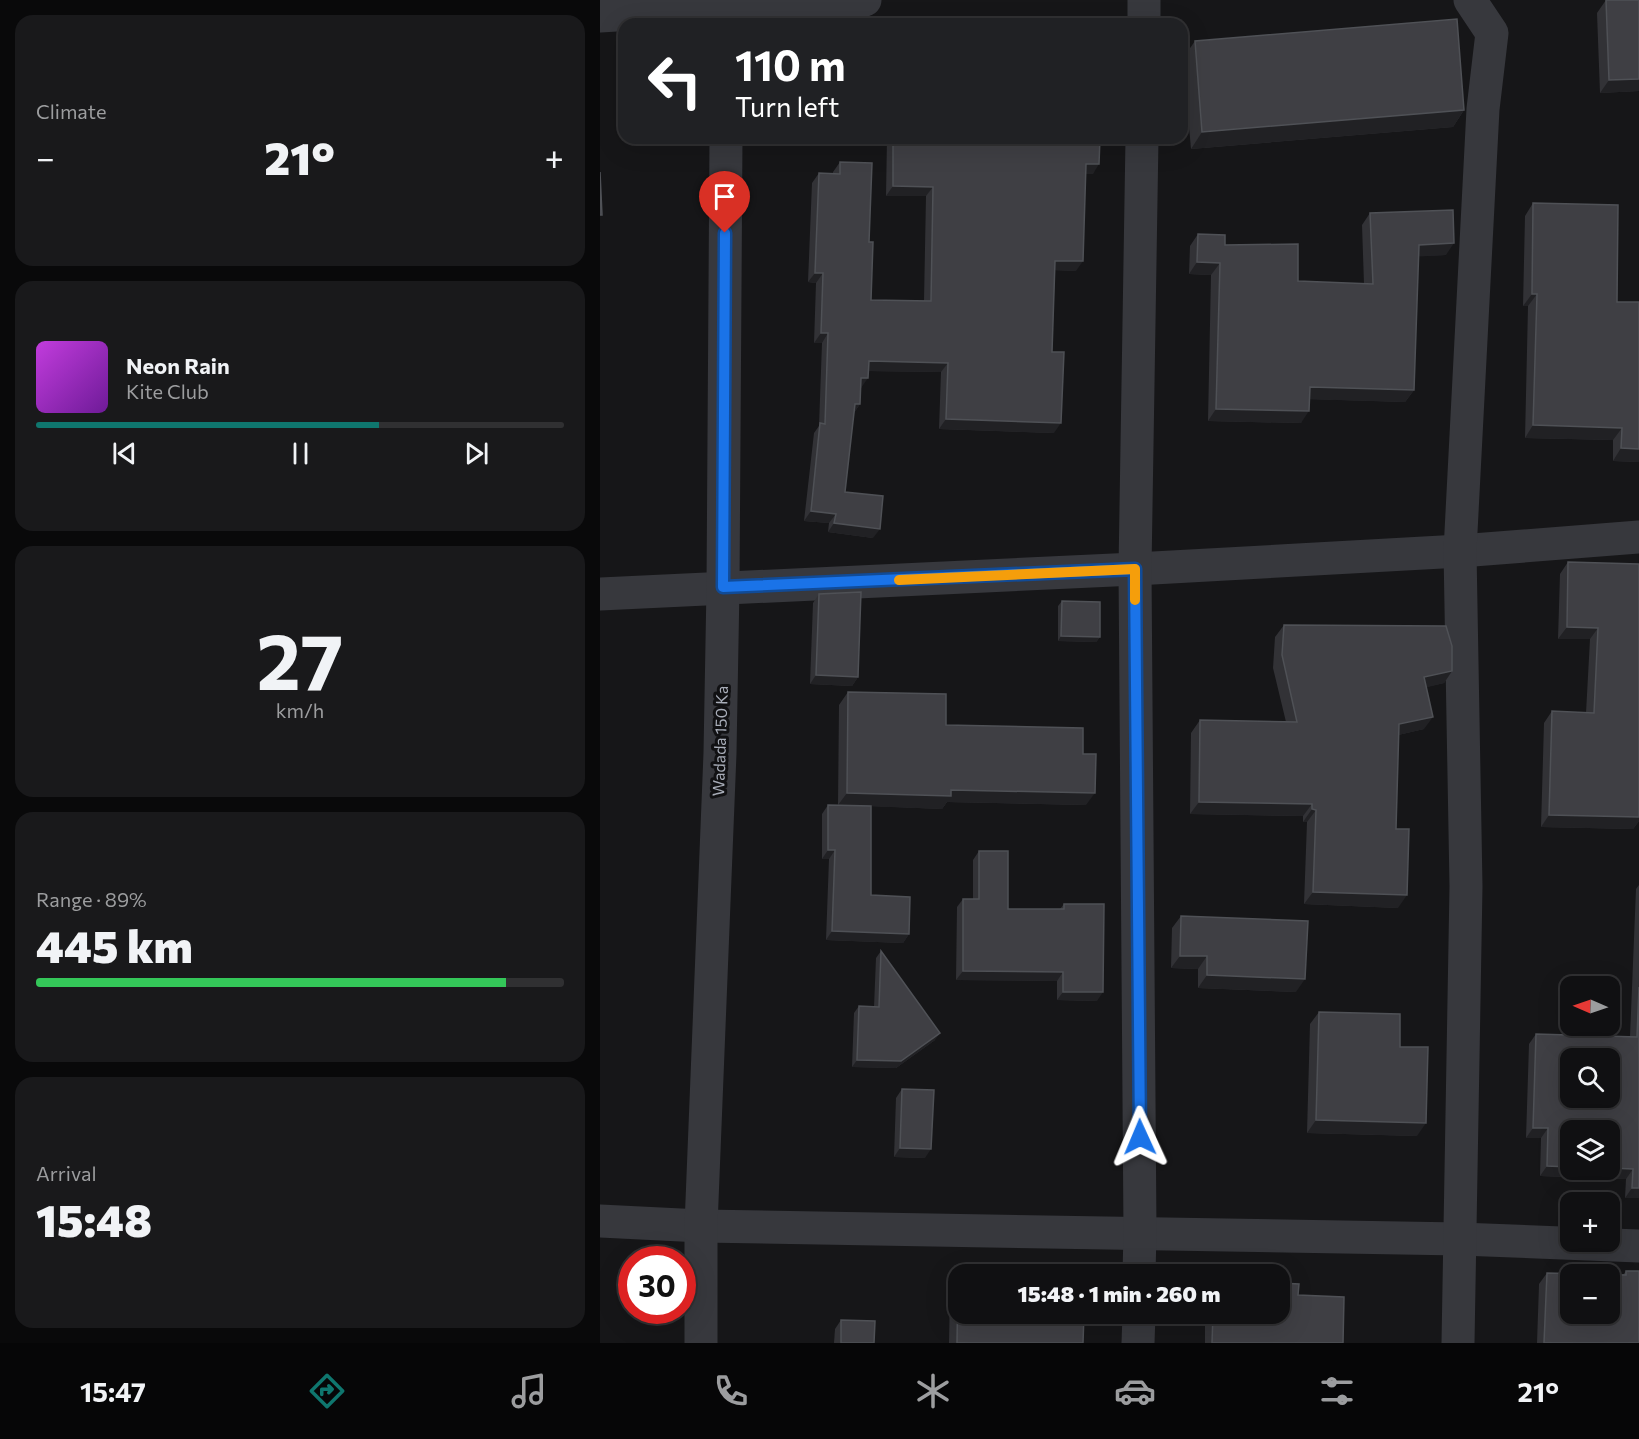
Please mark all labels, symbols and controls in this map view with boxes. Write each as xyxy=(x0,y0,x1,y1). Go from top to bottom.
text: 110 m xyxy=(735,38,846,90)
icon: left xyxy=(636,42,714,120)
text: Turn left xyxy=(735,90,839,123)
text: Climate xyxy=(36,99,106,123)
text: 21° xyxy=(264,129,335,184)
text: − xyxy=(36,136,55,177)
text: + xyxy=(545,136,564,177)
pin xyxy=(699,171,750,233)
icon: arrive xyxy=(708,180,741,213)
text: Neon Rain xyxy=(126,352,230,379)
text: Kite Club xyxy=(126,379,209,403)
icon: previous xyxy=(108,437,141,470)
icon: pause xyxy=(284,437,317,470)
icon: next xyxy=(460,437,493,470)
text: 27 xyxy=(257,611,343,706)
street label: Wadada 150 Ka xyxy=(708,685,731,797)
text: km/h xyxy=(276,698,324,722)
text: Range · 89% xyxy=(36,887,147,911)
text: 445 km xyxy=(36,917,193,972)
north arrow xyxy=(1560,976,1620,1036)
map controls xyxy=(1560,976,1620,1324)
button: search xyxy=(1560,1048,1620,1108)
position arrow xyxy=(1108,1105,1172,1169)
button: layers xyxy=(1560,1120,1620,1180)
text: Arrival xyxy=(36,1161,97,1185)
text: 15:48 xyxy=(36,1191,152,1246)
button: + xyxy=(1560,1192,1620,1252)
speed limit sign: 30 xyxy=(618,1246,696,1324)
button: − xyxy=(1560,1264,1620,1324)
text: 15:48 · 1 min · 260 m xyxy=(1017,1280,1221,1307)
icon: directions xyxy=(306,1370,348,1412)
icon: music xyxy=(508,1370,550,1412)
icon: phone xyxy=(710,1370,752,1412)
icon: climate xyxy=(912,1370,954,1412)
icon: car xyxy=(1114,1370,1156,1412)
icon: filters xyxy=(1316,1370,1358,1412)
text: 15:47 xyxy=(80,1375,146,1408)
text: 21° xyxy=(1518,1375,1559,1408)

